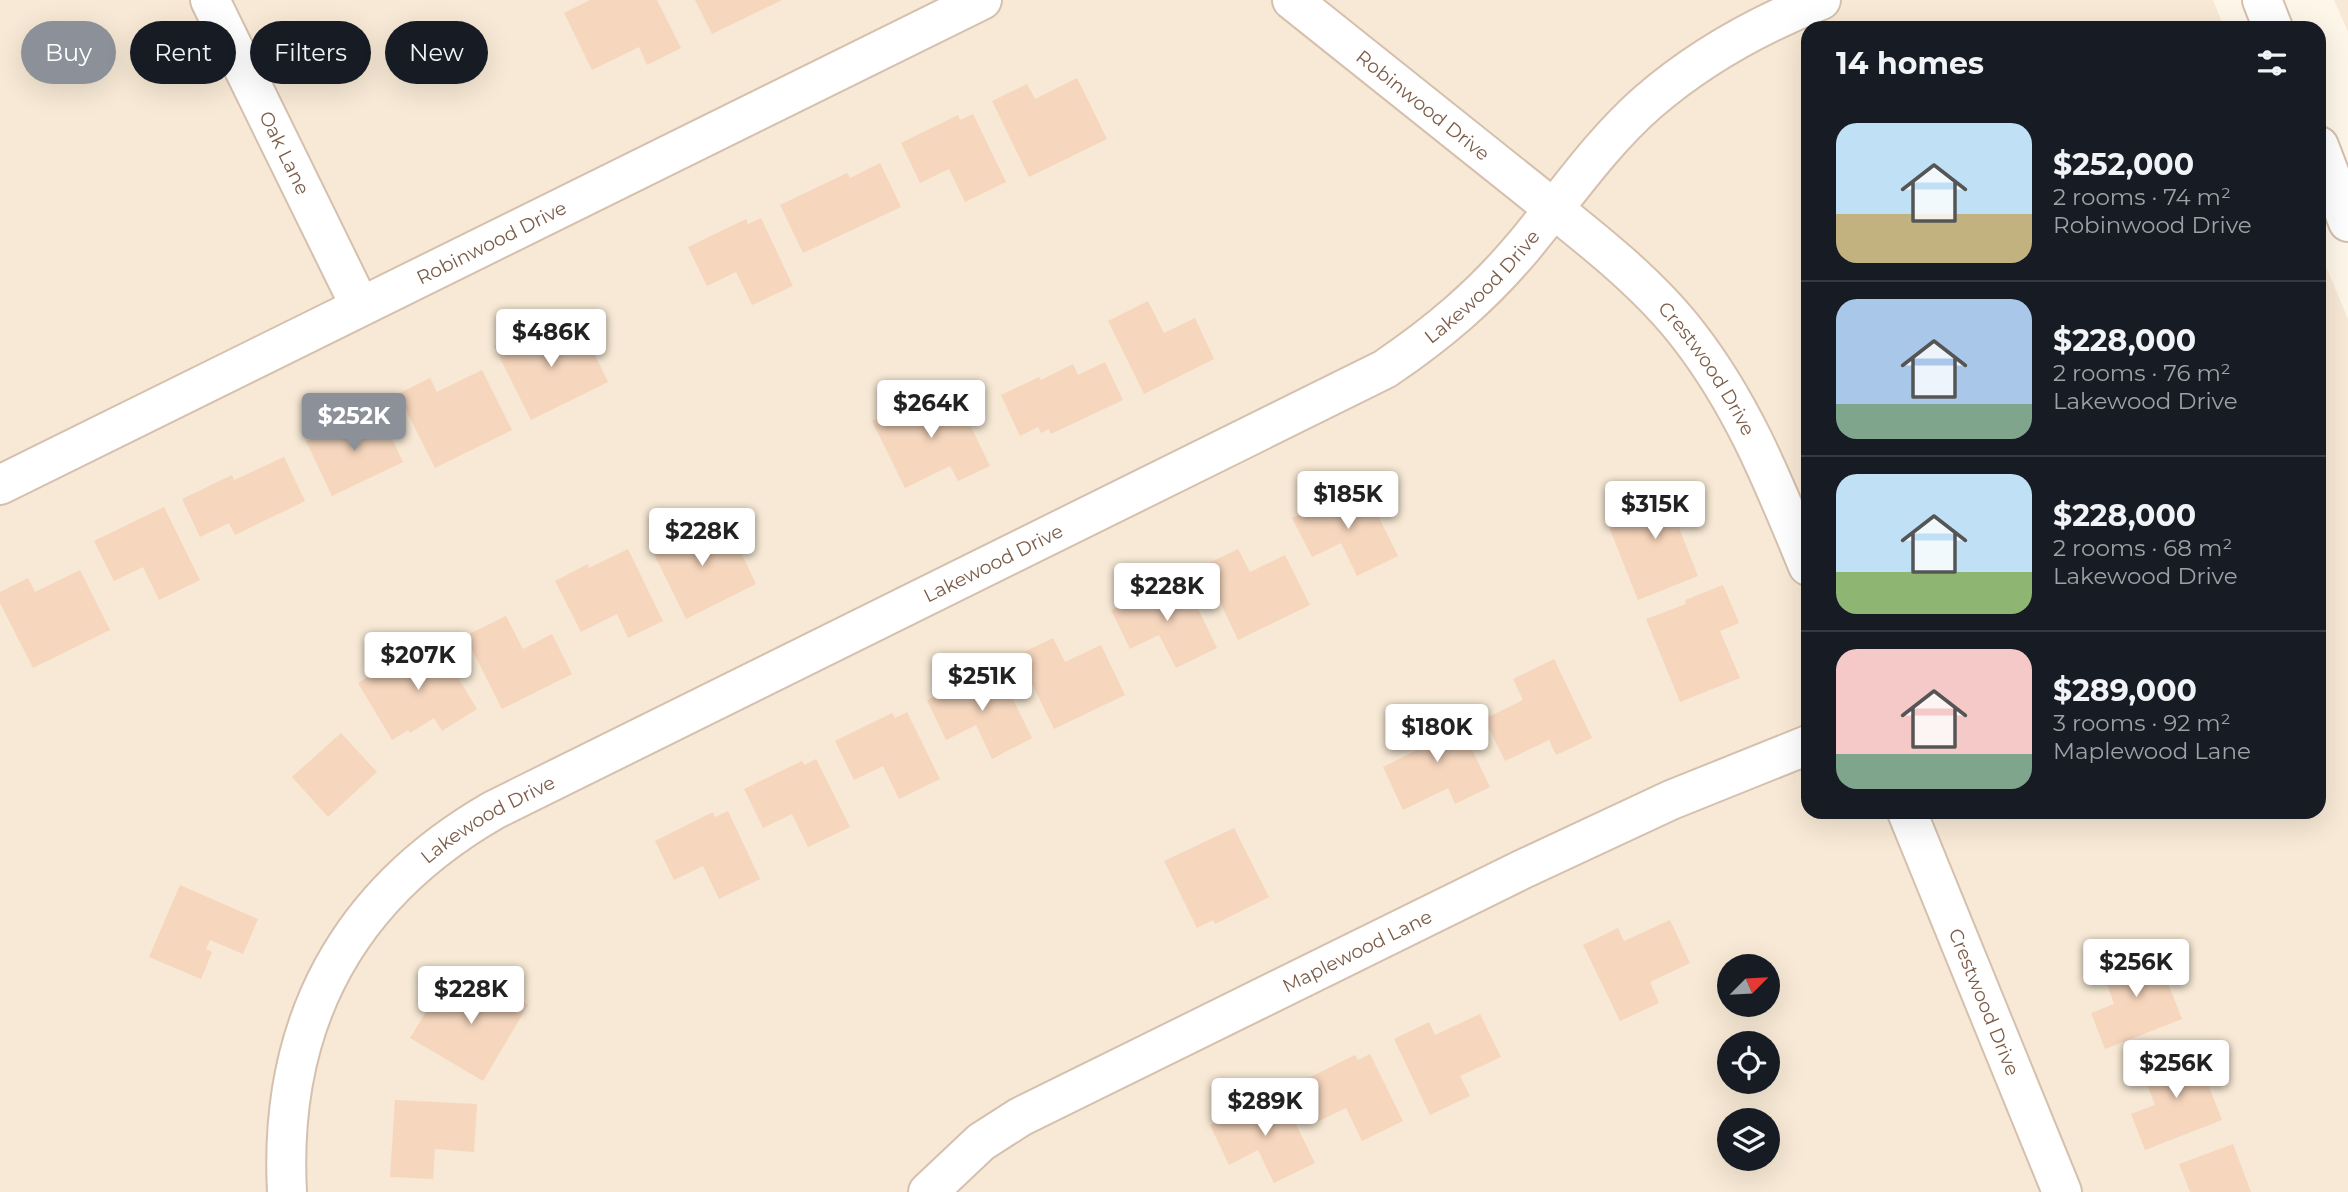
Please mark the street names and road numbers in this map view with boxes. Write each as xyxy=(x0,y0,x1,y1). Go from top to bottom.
street label: Robinwood Drive xyxy=(1351,45,1494,166)
street label: Oak Lane xyxy=(254,107,315,198)
street label: Robinwood Drive xyxy=(413,196,570,289)
street label: Lakewood Drive xyxy=(1420,225,1545,348)
street label: Crestwood Drive xyxy=(1653,297,1760,440)
street label: Lakewood Drive xyxy=(920,519,1067,608)
street label: Lakewood Drive xyxy=(416,771,559,869)
street label: Maplewood Lane xyxy=(1279,905,1436,998)
street label: Crestwood Drive xyxy=(1944,925,2024,1079)

